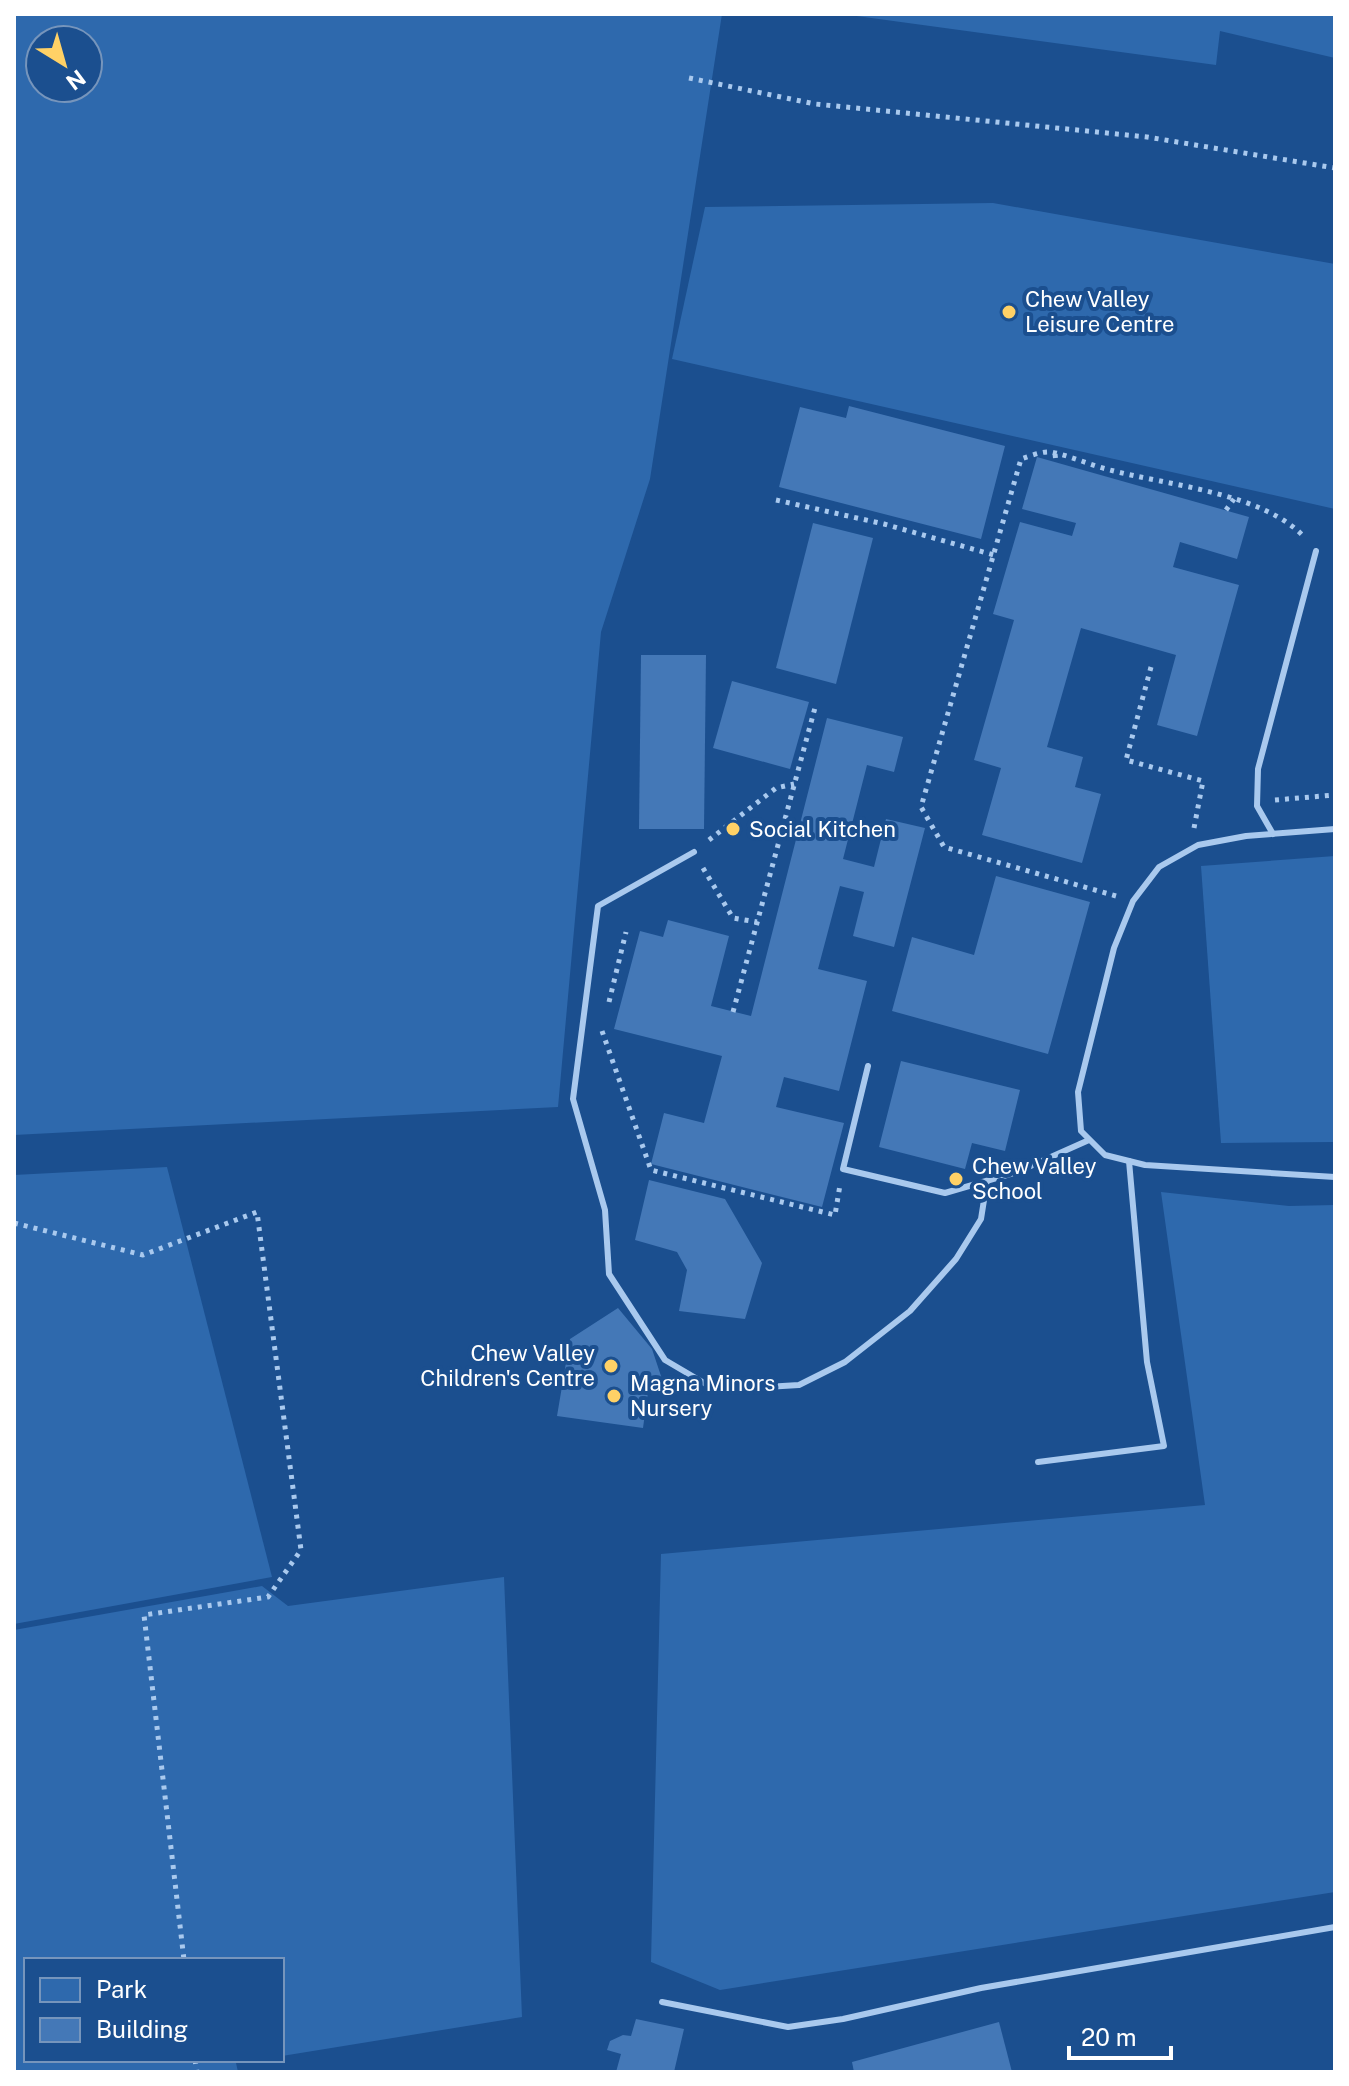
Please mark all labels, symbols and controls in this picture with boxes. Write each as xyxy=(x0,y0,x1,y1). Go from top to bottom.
north arrow xyxy=(24,24,104,104)
text: N xyxy=(61,64,91,96)
place label: Chew Valley Leisure Centre xyxy=(1025,286,1175,337)
marker: Chew Valley Leisure Centre xyxy=(1000,303,1018,321)
place label: Social Kitchen xyxy=(749,816,896,842)
marker: Social Kitchen xyxy=(724,820,742,838)
place label: Chew Valley School xyxy=(972,1153,1097,1204)
marker: Chew Valley School xyxy=(947,1170,965,1188)
place label: Chew Valley Children's Centre xyxy=(420,1340,595,1391)
marker: Chew Valley Children's Centre xyxy=(602,1357,620,1375)
place label: Magna Minors Nursery xyxy=(630,1370,775,1421)
marker: Magna Minors Nursery xyxy=(605,1387,623,1405)
legend xyxy=(24,1958,284,2062)
text: Park xyxy=(96,1975,147,2003)
scale bar xyxy=(1069,2010,1171,2060)
text: Building xyxy=(96,2015,188,2043)
text: 20 m xyxy=(1081,2023,1137,2051)

